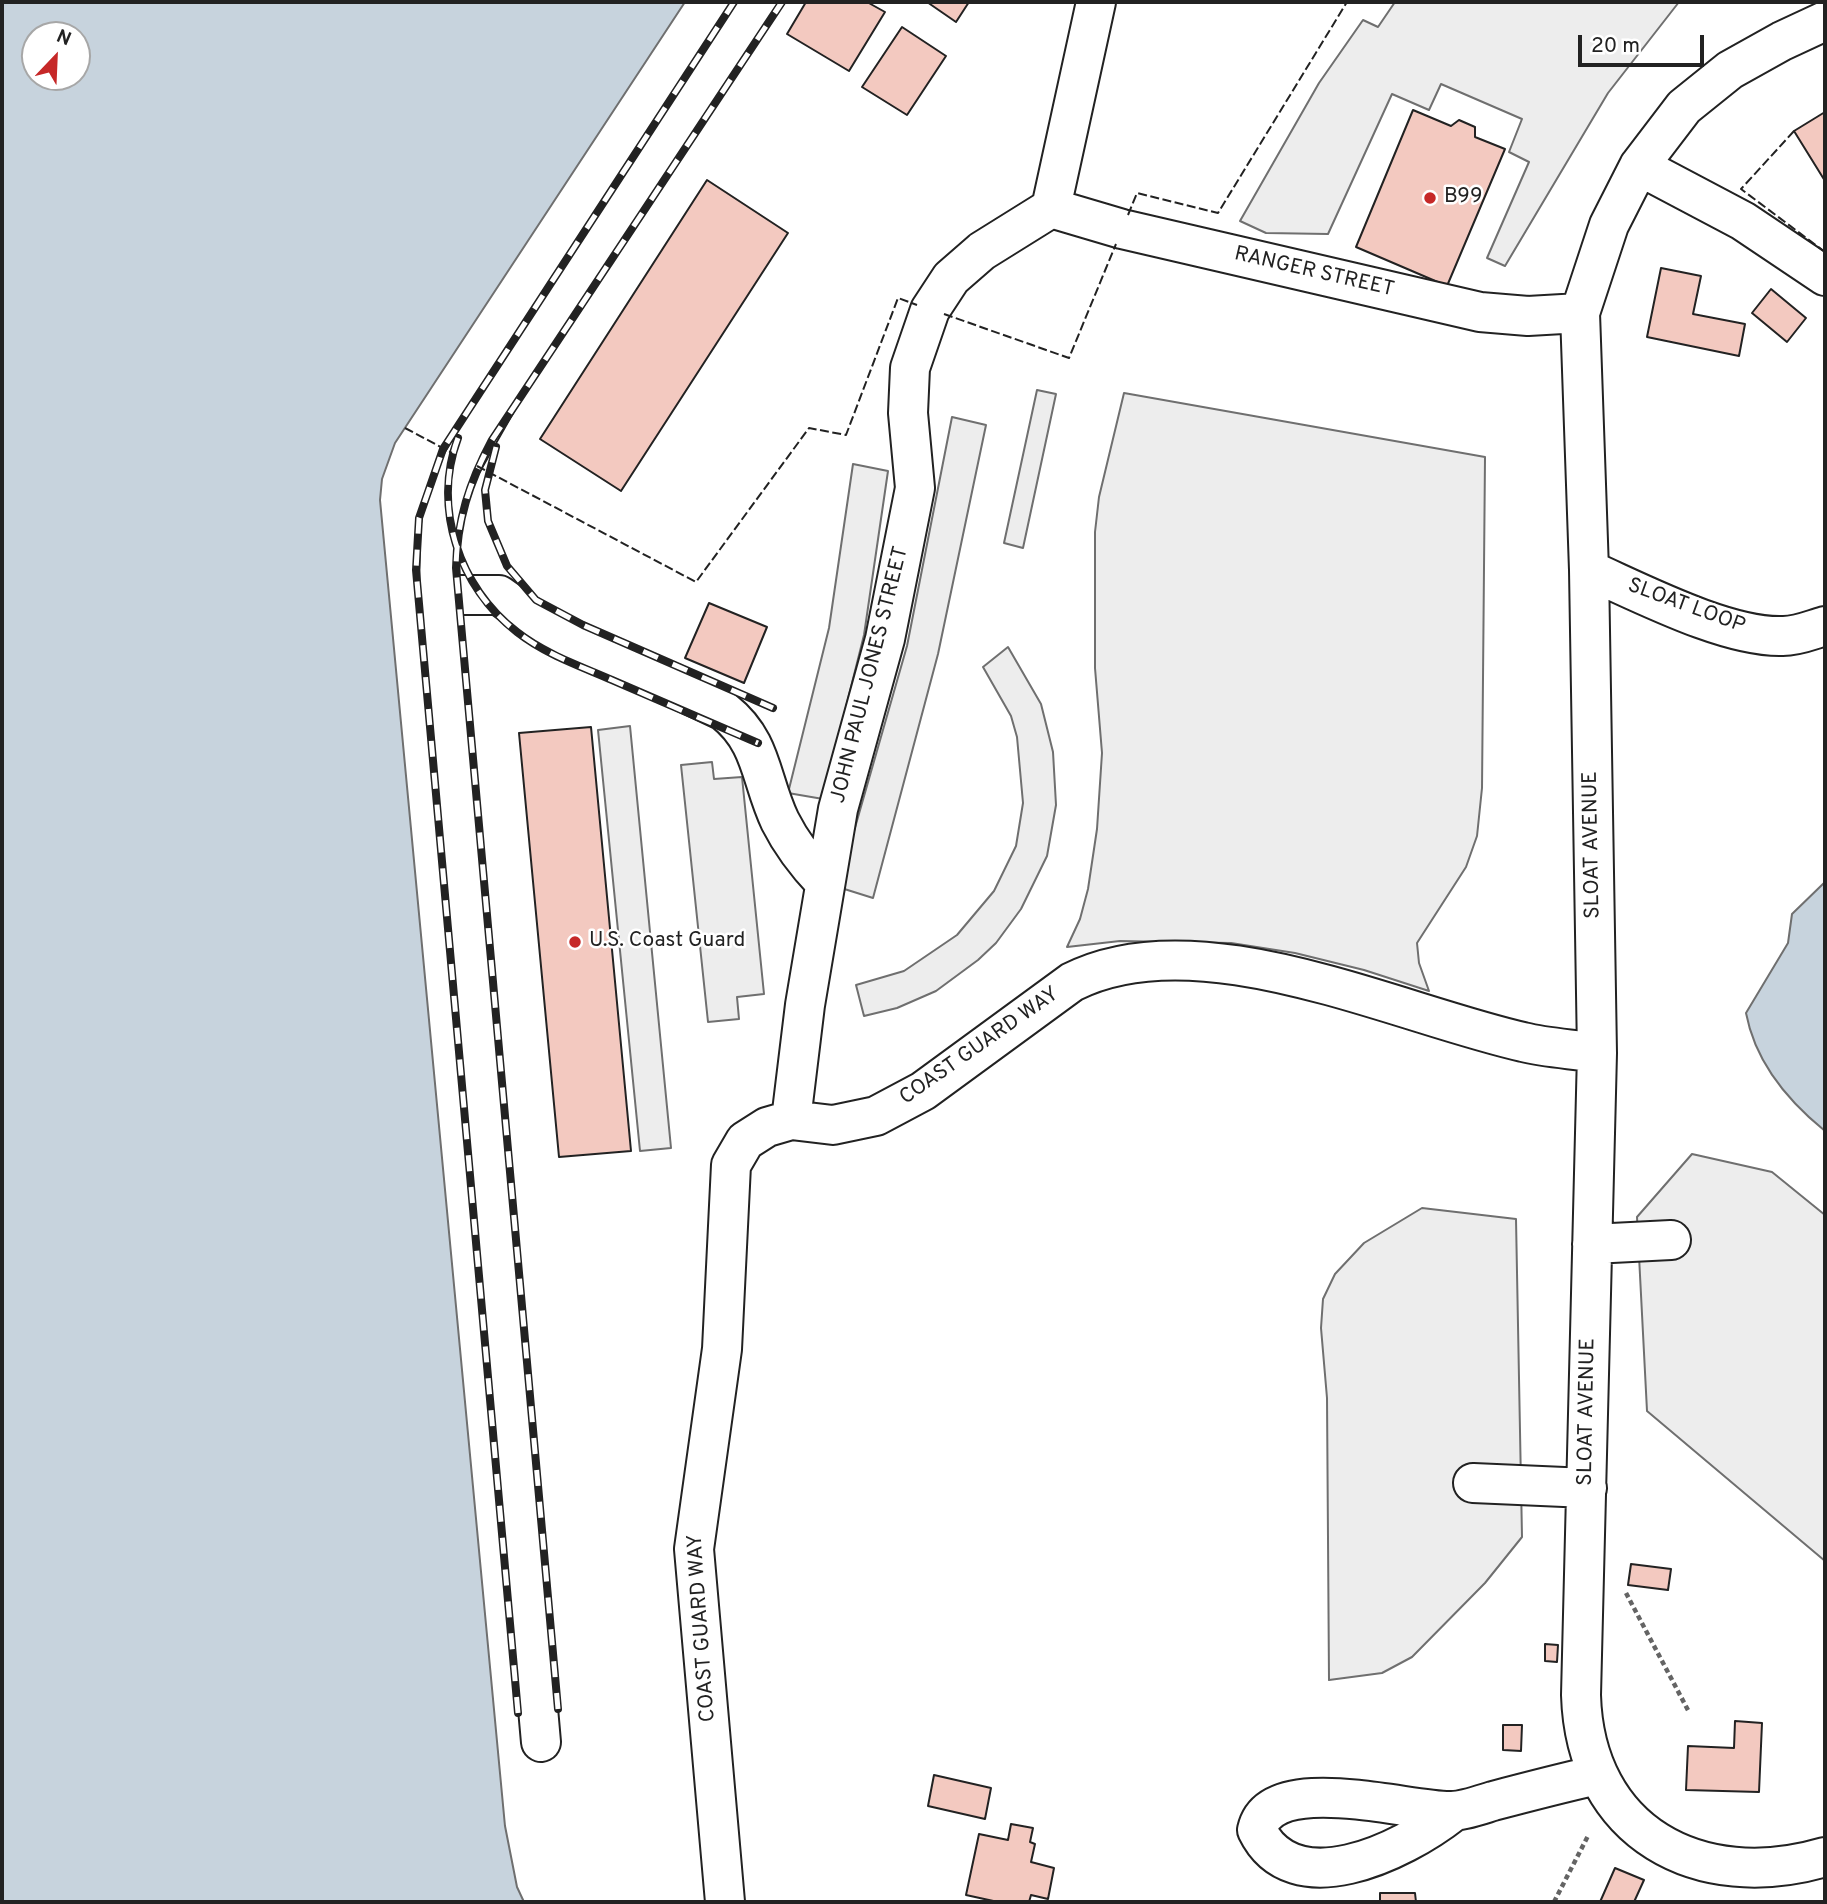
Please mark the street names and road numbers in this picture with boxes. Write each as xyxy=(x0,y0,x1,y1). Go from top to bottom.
street label: RANGER STREET xyxy=(1232,242,1396,304)
street label: JOHN PAUL JONES STREET xyxy=(827,544,915,806)
street label: SLOAT LOOP xyxy=(1624,574,1748,640)
street label: SLOAT AVENUE xyxy=(1579,771,1607,919)
street label: COAST GUARD WAY xyxy=(896,983,1064,1111)
street label: SLOAT AVENUE xyxy=(1574,1338,1602,1486)
street label: COAST GUARD WAY xyxy=(684,1533,722,1723)

